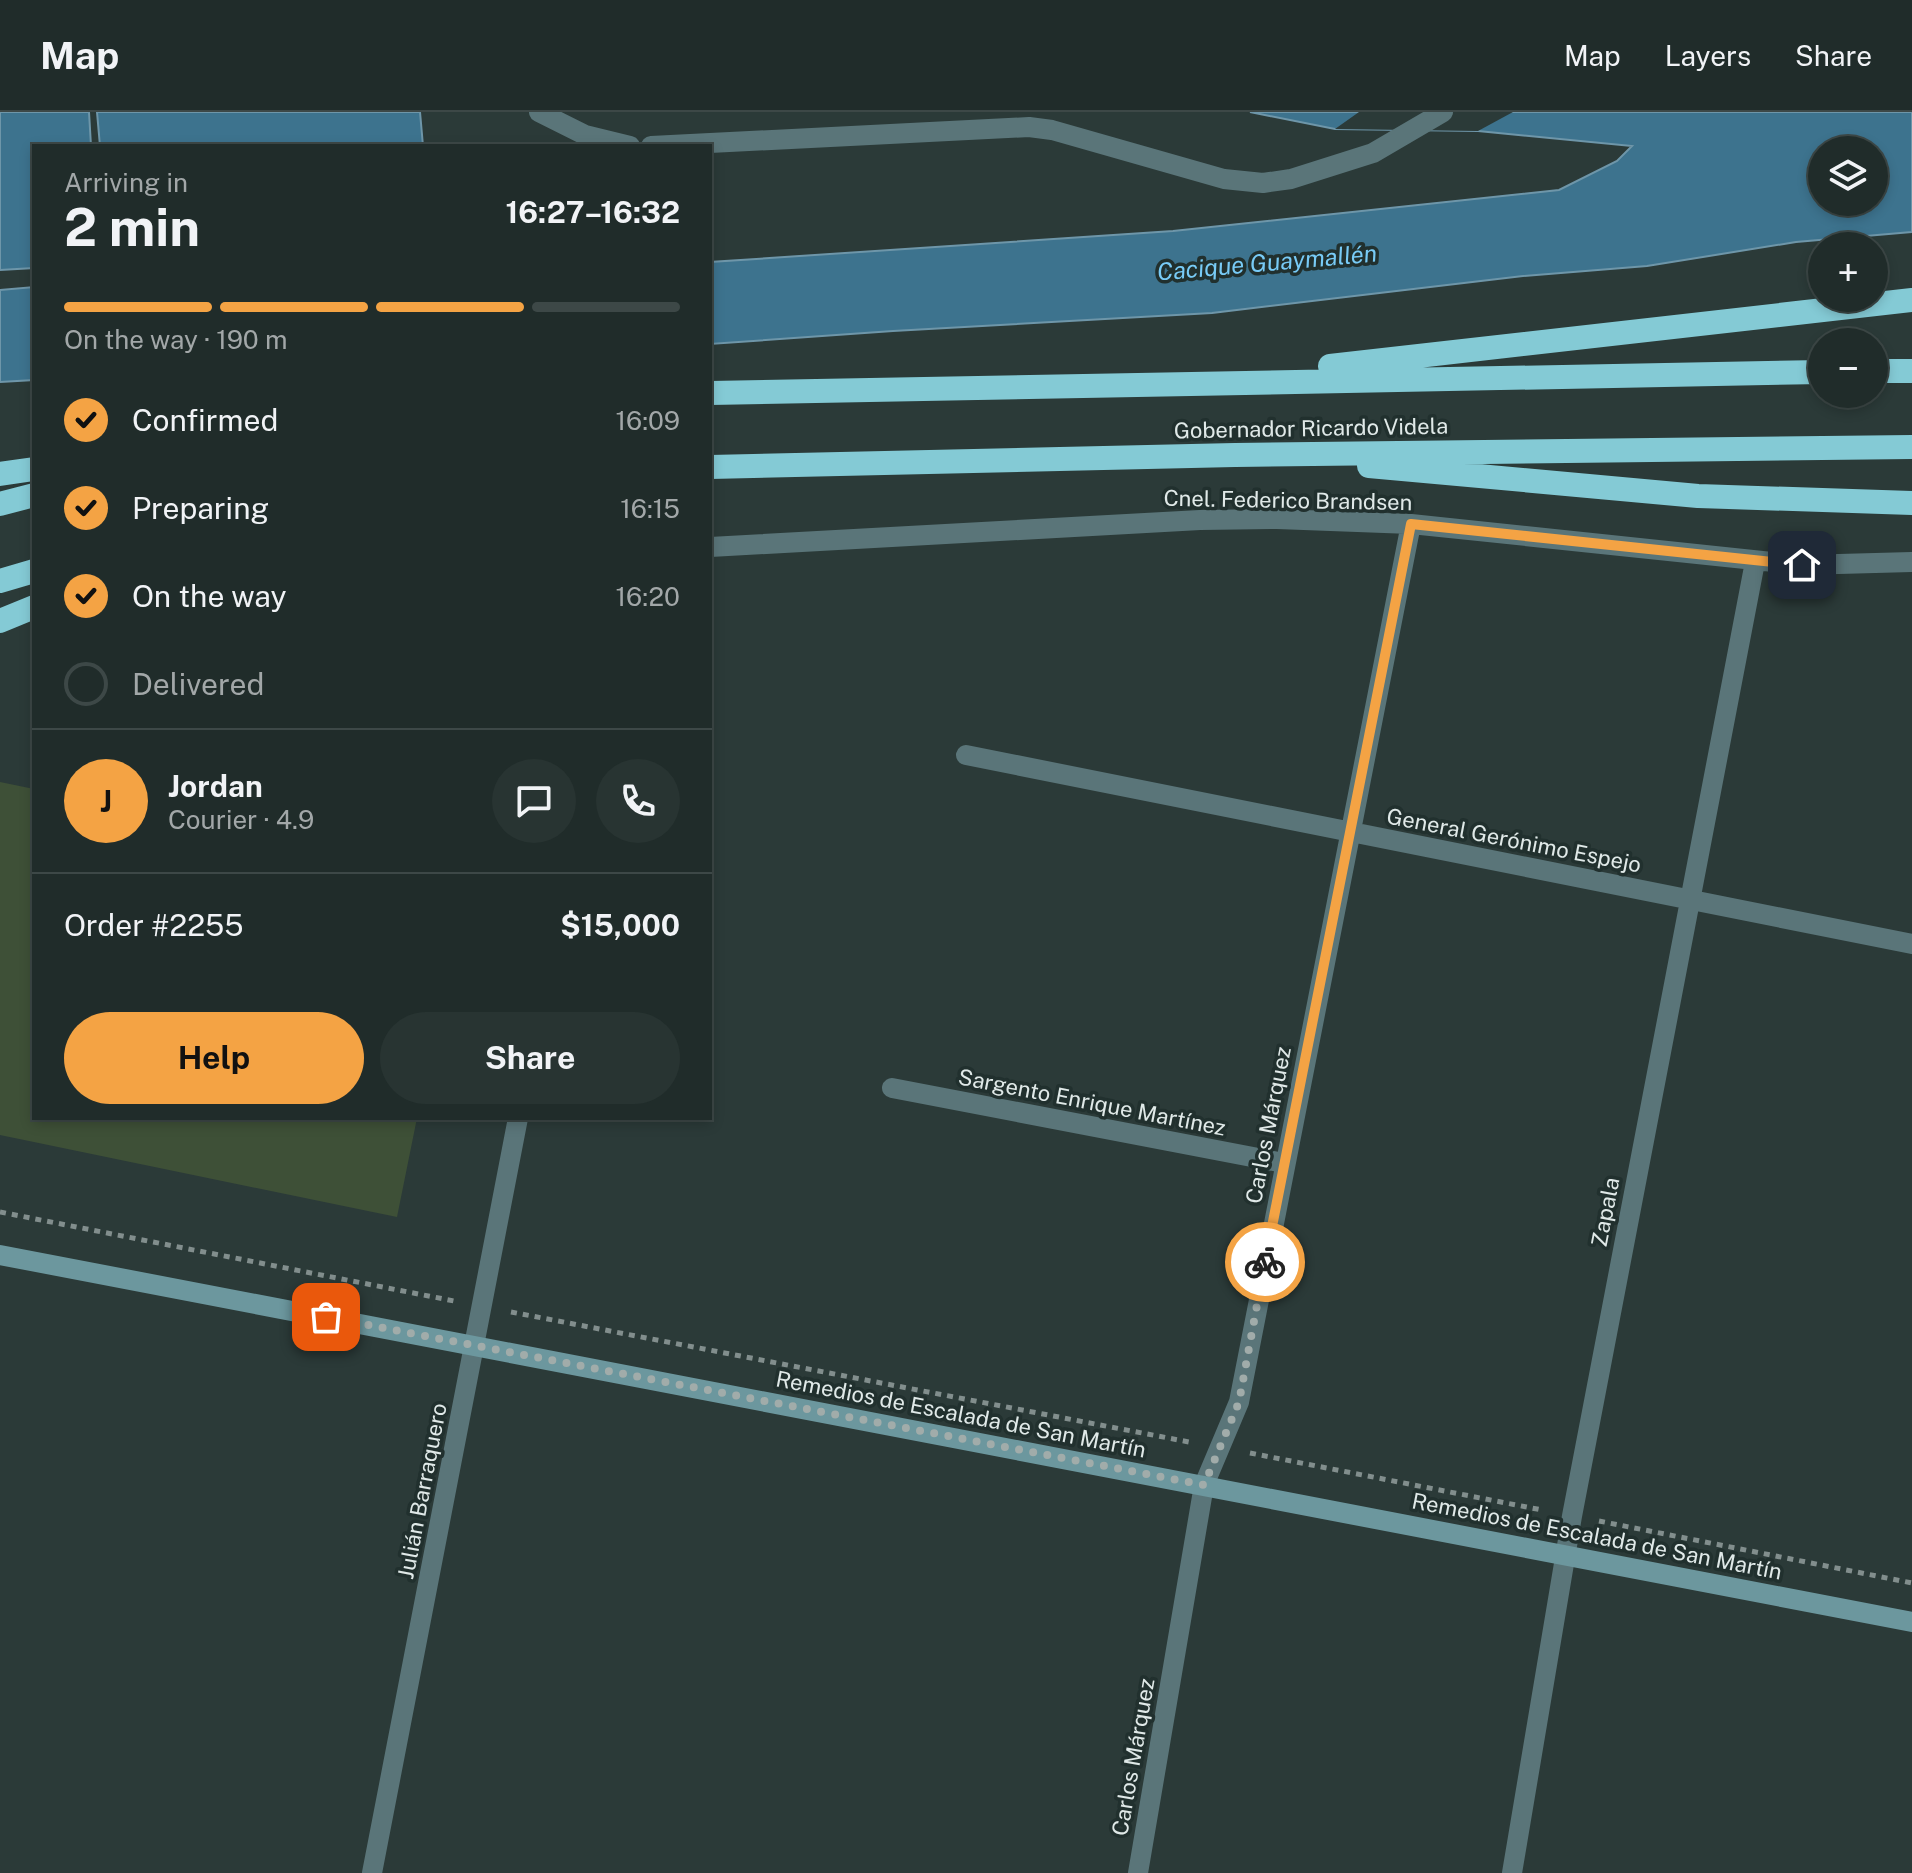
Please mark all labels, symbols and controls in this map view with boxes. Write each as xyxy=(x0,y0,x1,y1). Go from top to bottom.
text: Map xyxy=(40,33,119,78)
text: Map xyxy=(1564,39,1621,72)
text: Layers xyxy=(1665,39,1751,72)
text: Share xyxy=(1795,39,1872,72)
map controls xyxy=(1808,136,1888,408)
button: layers xyxy=(1808,136,1888,216)
text: Arriving in xyxy=(64,167,188,198)
text: 16:27–16:32 xyxy=(505,194,680,230)
text: 2 min xyxy=(64,197,200,258)
button: + xyxy=(1808,232,1888,312)
water label: Cacique Guaymallén xyxy=(1156,238,1378,286)
text: On the way · 190 m xyxy=(64,324,288,355)
button: − xyxy=(1808,328,1888,408)
icon: check xyxy=(64,398,108,442)
text: Confirmed xyxy=(132,402,278,438)
text: 16:09 xyxy=(615,405,680,436)
street label: Gobernador Ricardo Videla xyxy=(1174,413,1448,443)
street label: Cnel. Federico Brandsen xyxy=(1163,485,1413,515)
icon: check xyxy=(64,486,108,530)
text: Preparing xyxy=(132,490,269,526)
text: 16:15 xyxy=(620,493,680,524)
pin xyxy=(1768,531,1836,599)
icon: home xyxy=(1780,543,1824,587)
icon: check xyxy=(64,574,108,618)
text: On the way xyxy=(132,578,286,614)
text: 16:20 xyxy=(615,581,680,612)
text: Delivered xyxy=(132,666,264,702)
button: chat xyxy=(492,759,576,843)
button: phone xyxy=(596,759,680,843)
text: Jordan xyxy=(168,768,263,804)
text: J xyxy=(100,783,112,819)
street label: General Gerónimo Espejo xyxy=(1384,803,1644,877)
text: Courier · 4.9 xyxy=(168,804,314,835)
text: Order #2255 xyxy=(64,907,244,943)
text: $15,000 xyxy=(560,907,680,943)
button: Help xyxy=(64,1012,364,1104)
button: Share xyxy=(380,1012,680,1104)
street label: Carlos Márquez xyxy=(1240,1044,1296,1206)
street label: Sargento Enrique Martínez xyxy=(956,1063,1228,1141)
street label: Zapala xyxy=(1586,1175,1624,1249)
courier xyxy=(1225,1222,1305,1302)
icon: bike xyxy=(1243,1240,1287,1284)
pin xyxy=(292,1283,360,1351)
icon: bag xyxy=(304,1295,348,1339)
street label: Remedios de Escalada de San Martín xyxy=(774,1365,1148,1463)
street label: Julián Barraquero xyxy=(392,1401,452,1581)
street label: Remedios de Escalada de San Martín xyxy=(1410,1487,1784,1585)
street label: Carlos Márquez xyxy=(1106,1676,1160,1838)

